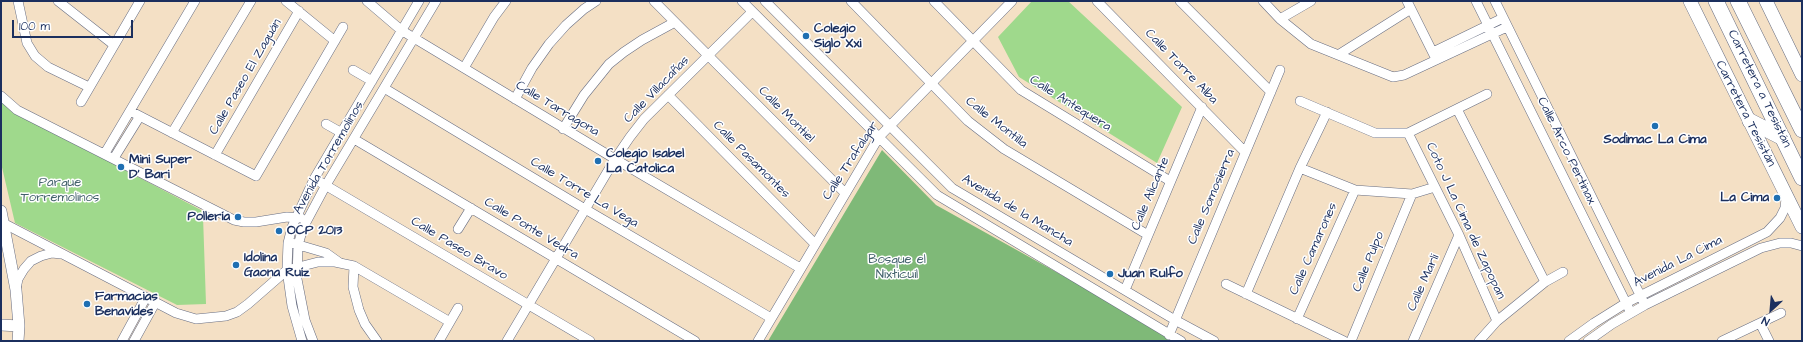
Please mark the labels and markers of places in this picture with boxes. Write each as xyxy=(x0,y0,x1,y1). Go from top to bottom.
place label: Colegio Siglo Xxi xyxy=(814,21,861,52)
marker: Colegio Siglo Xxi xyxy=(801,31,811,41)
marker: Sodimac La Cima xyxy=(1650,121,1660,131)
place label: Sodimac La Cima xyxy=(1603,132,1707,148)
place label: Colegio Isabel La Catolica xyxy=(606,146,684,177)
place label: Mini Super D' Bari xyxy=(129,152,192,183)
marker: Colegio Isabel La Catolica xyxy=(593,156,603,166)
marker: Mini Super D' Bari xyxy=(116,162,126,172)
place label: La Cima xyxy=(1720,190,1769,206)
marker: La Cima xyxy=(1772,193,1782,203)
place label: Pollería xyxy=(188,209,230,225)
marker: Pollería xyxy=(233,212,243,222)
place label: OCP 2013 xyxy=(287,223,342,239)
marker: OCP 2013 xyxy=(274,226,284,236)
place label: Idolina Gaona Ruíz xyxy=(244,250,310,281)
marker: Idolina Gaona Ruíz xyxy=(231,260,241,270)
place label: Juan Rulfo xyxy=(1118,266,1183,282)
marker: Juan Rulfo xyxy=(1105,269,1115,279)
place label: Farmacias Benavides xyxy=(95,289,158,320)
marker: Farmacias Benavides xyxy=(82,299,92,309)

